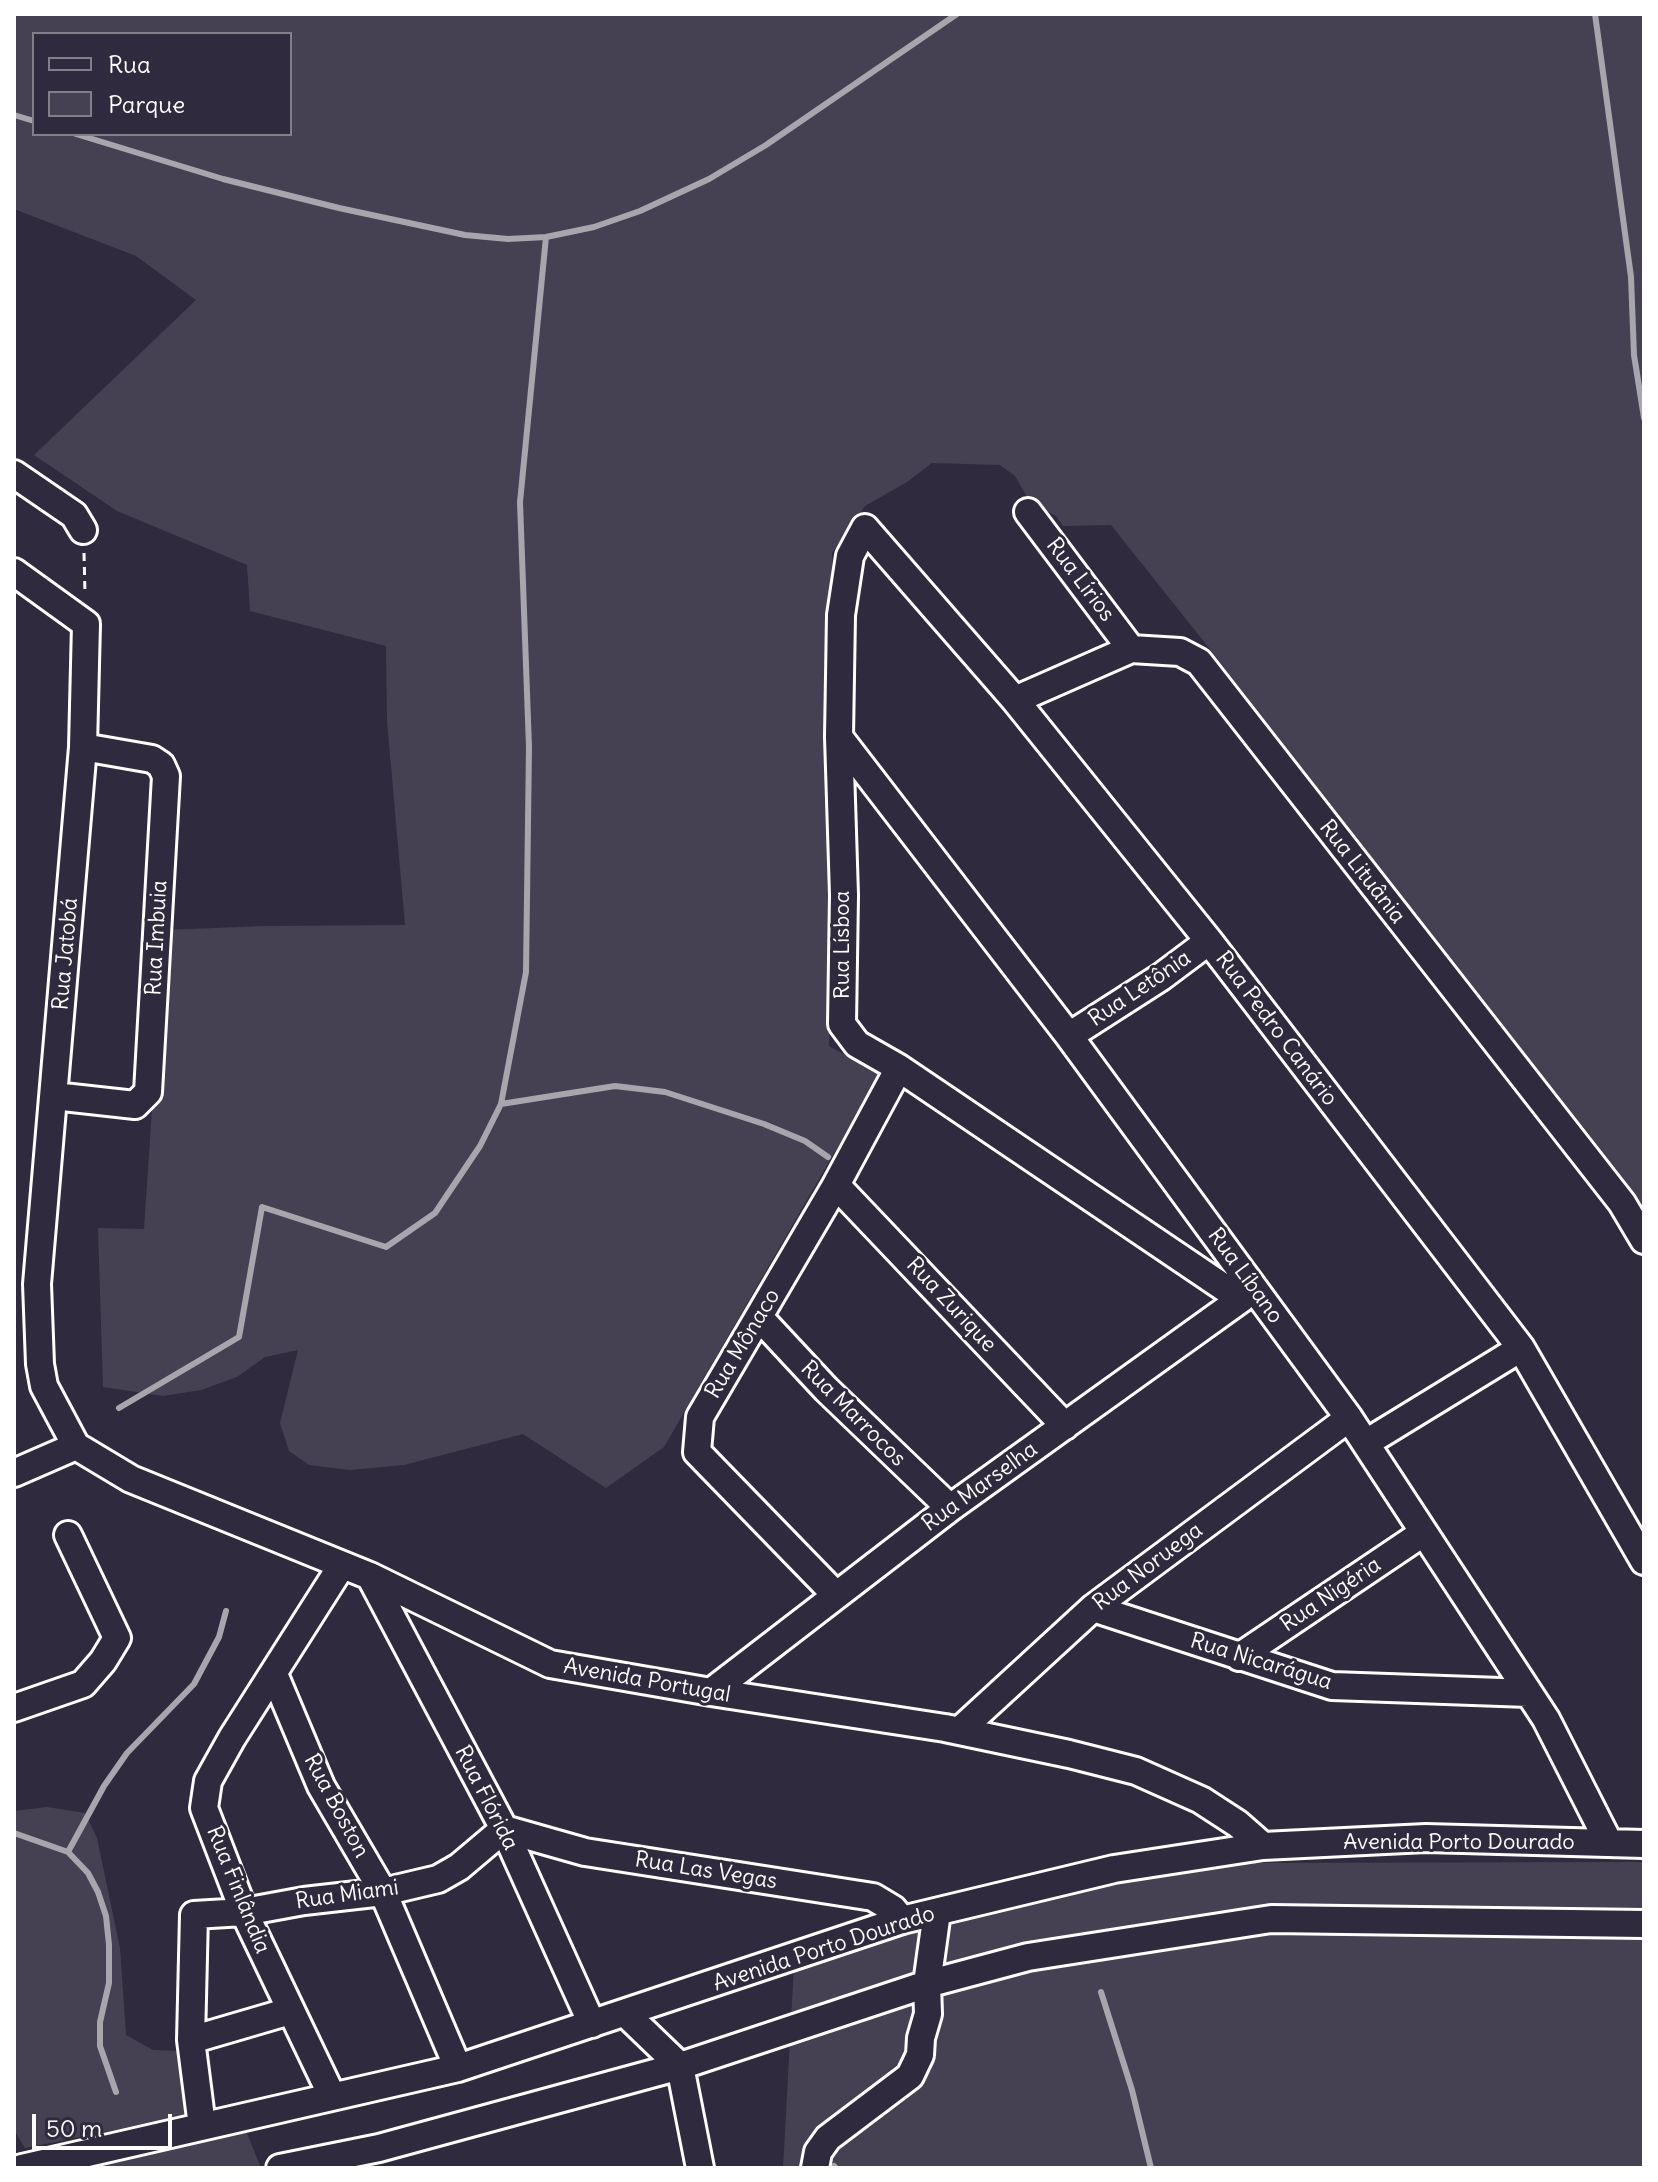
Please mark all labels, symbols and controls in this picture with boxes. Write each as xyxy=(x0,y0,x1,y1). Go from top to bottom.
legend xyxy=(32,32,292,136)
text: Rua xyxy=(108,49,151,79)
text: Parque xyxy=(108,89,185,119)
street label: Rua Lírios xyxy=(1040,533,1120,627)
street label: Rua Lituânia xyxy=(1313,815,1411,929)
street label: Rua Imbuia xyxy=(141,880,173,996)
street label: Rua Lísboa xyxy=(830,891,856,999)
street label: Rua Jatobá xyxy=(48,897,84,1011)
street label: Rua Letônia xyxy=(1084,945,1196,1033)
street label: Rua Pedro Canário xyxy=(1209,947,1343,1111)
street label: Rua Líbano xyxy=(1202,1223,1288,1329)
street label: Rua Zurique xyxy=(900,1252,1002,1358)
street label: Rua Mônaco xyxy=(700,1284,786,1404)
street label: Rua Marrocos xyxy=(795,1356,911,1472)
street label: Rua Marselha xyxy=(917,1436,1043,1538)
street label: Rua Noruega xyxy=(1088,1517,1208,1617)
street label: Rua Nigéria xyxy=(1276,1552,1386,1638)
street label: Rua Nicarágua xyxy=(1187,1628,1335,1696)
street label: Avenida Portugal xyxy=(562,1653,732,1709)
street label: Rua Flórida xyxy=(448,1741,524,1855)
street label: Rua Boston xyxy=(298,1750,374,1862)
street label: Rua Finlândia xyxy=(200,1822,276,1958)
street label: Avenida Porto Dourado xyxy=(1343,1830,1575,1856)
street label: Rua Las Vegas xyxy=(633,1847,779,1895)
street label: Rua Miami xyxy=(294,1875,400,1915)
street label: Avenida Porto Dourado xyxy=(710,1901,938,1997)
scale bar xyxy=(36,2098,176,2148)
text: 50 m xyxy=(46,2113,102,2143)

